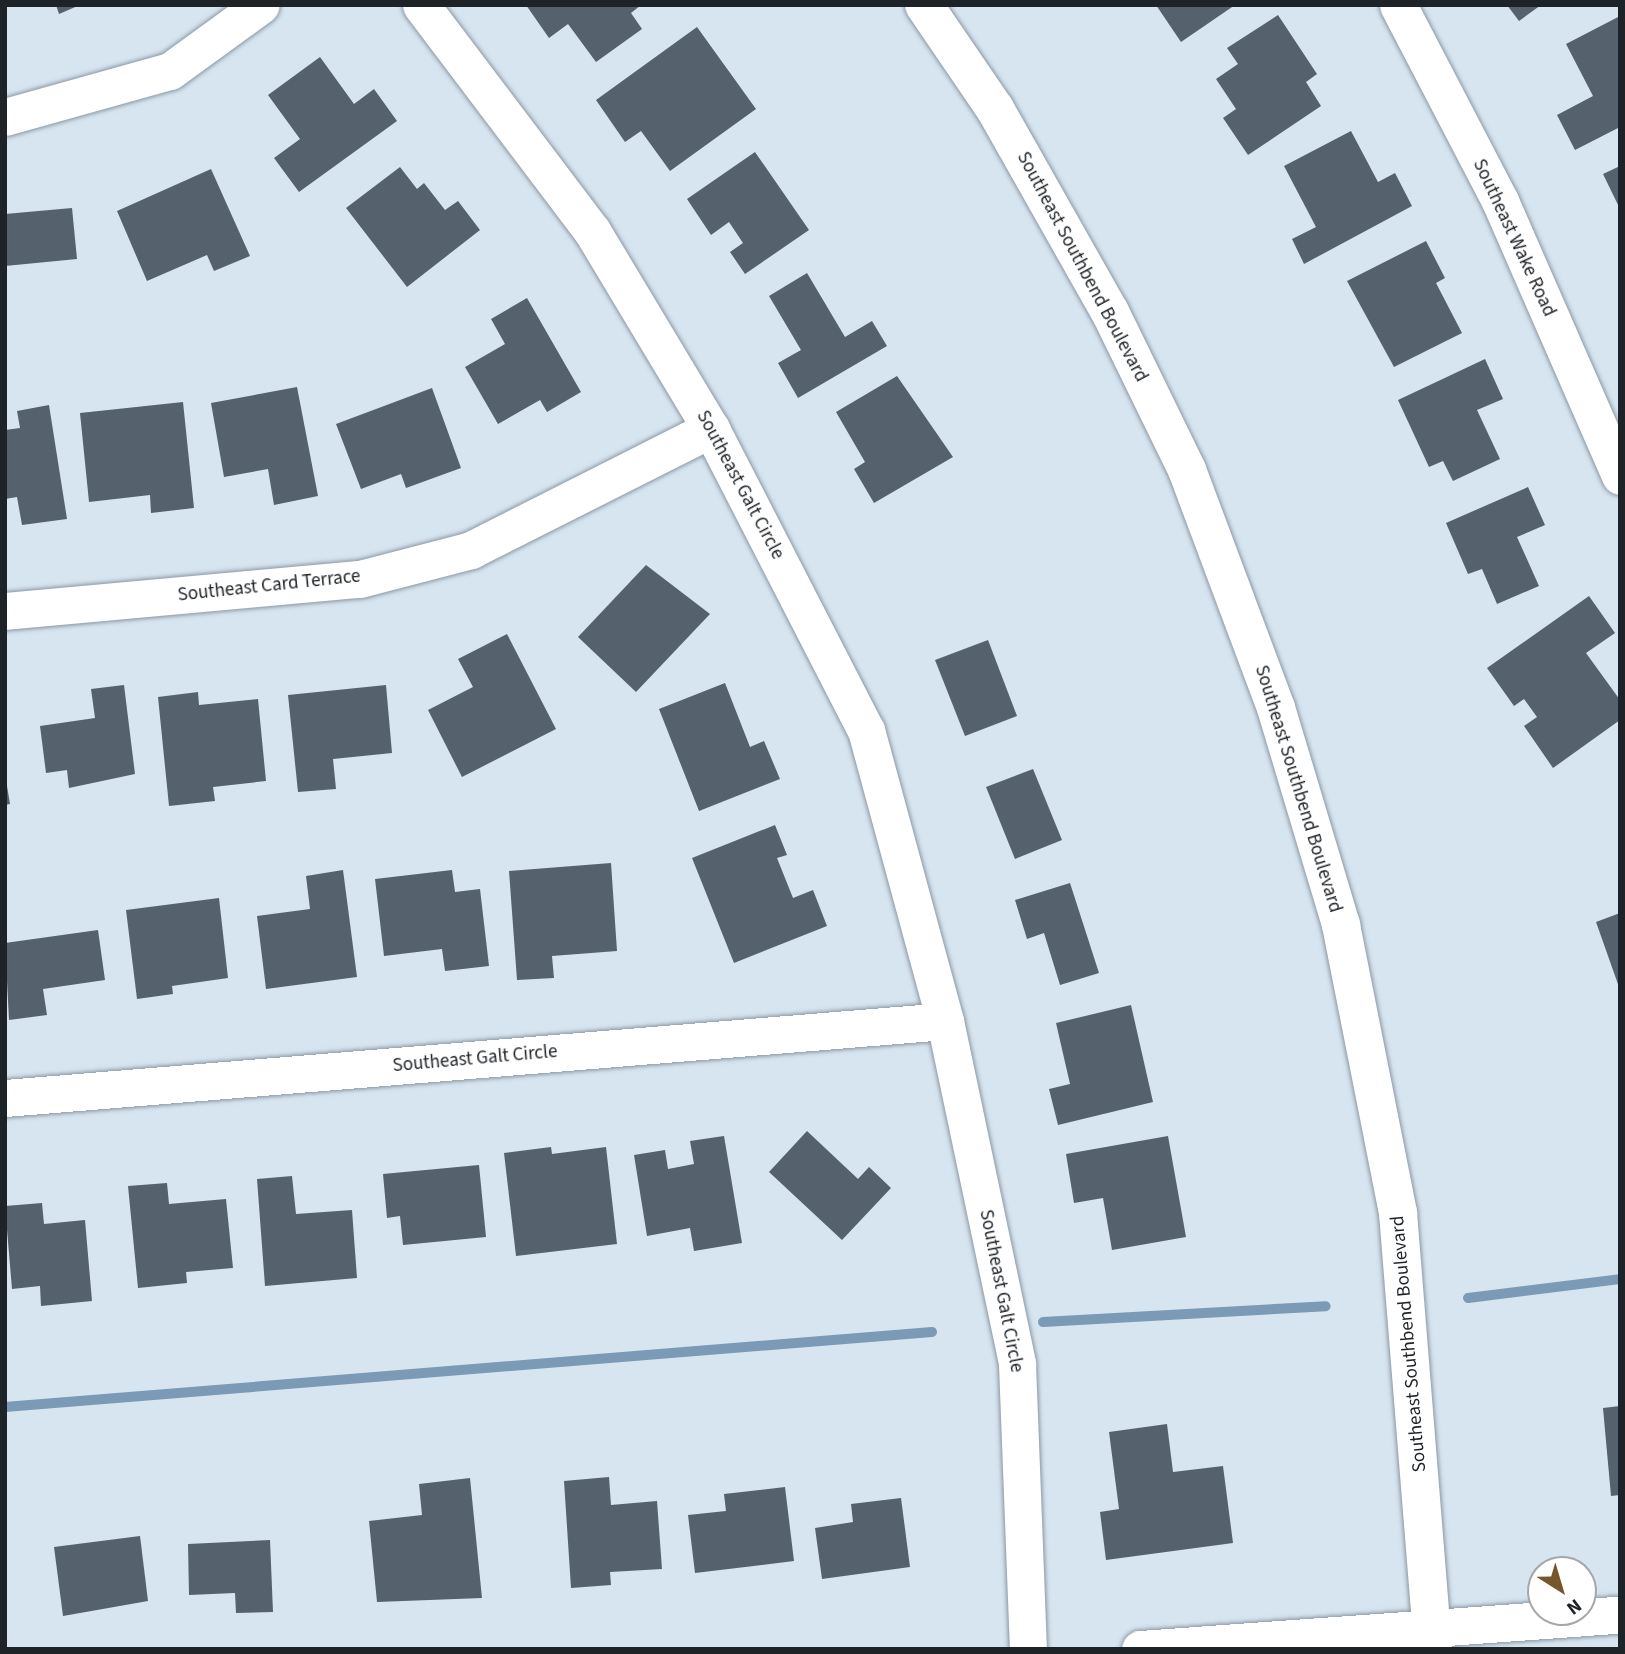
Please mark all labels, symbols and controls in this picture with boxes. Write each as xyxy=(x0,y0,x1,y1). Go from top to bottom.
street label: Southeast Southbend Boulevard xyxy=(1011,148,1153,386)
street label: Southeast Wake Road xyxy=(1467,156,1561,320)
street label: Southeast Galt Circle xyxy=(691,407,789,563)
street label: Southeast Card Terrace xyxy=(177,565,361,607)
street label: Southeast Southbend Boulevard xyxy=(1249,663,1347,915)
street label: Southeast Galt Circle xyxy=(392,1040,558,1078)
street label: Southeast Galt Circle xyxy=(974,1208,1028,1374)
street label: Southeast Southbend Boulevard xyxy=(1386,1215,1432,1473)
north arrow xyxy=(1527,1556,1597,1626)
text: N xyxy=(1561,1592,1587,1621)

